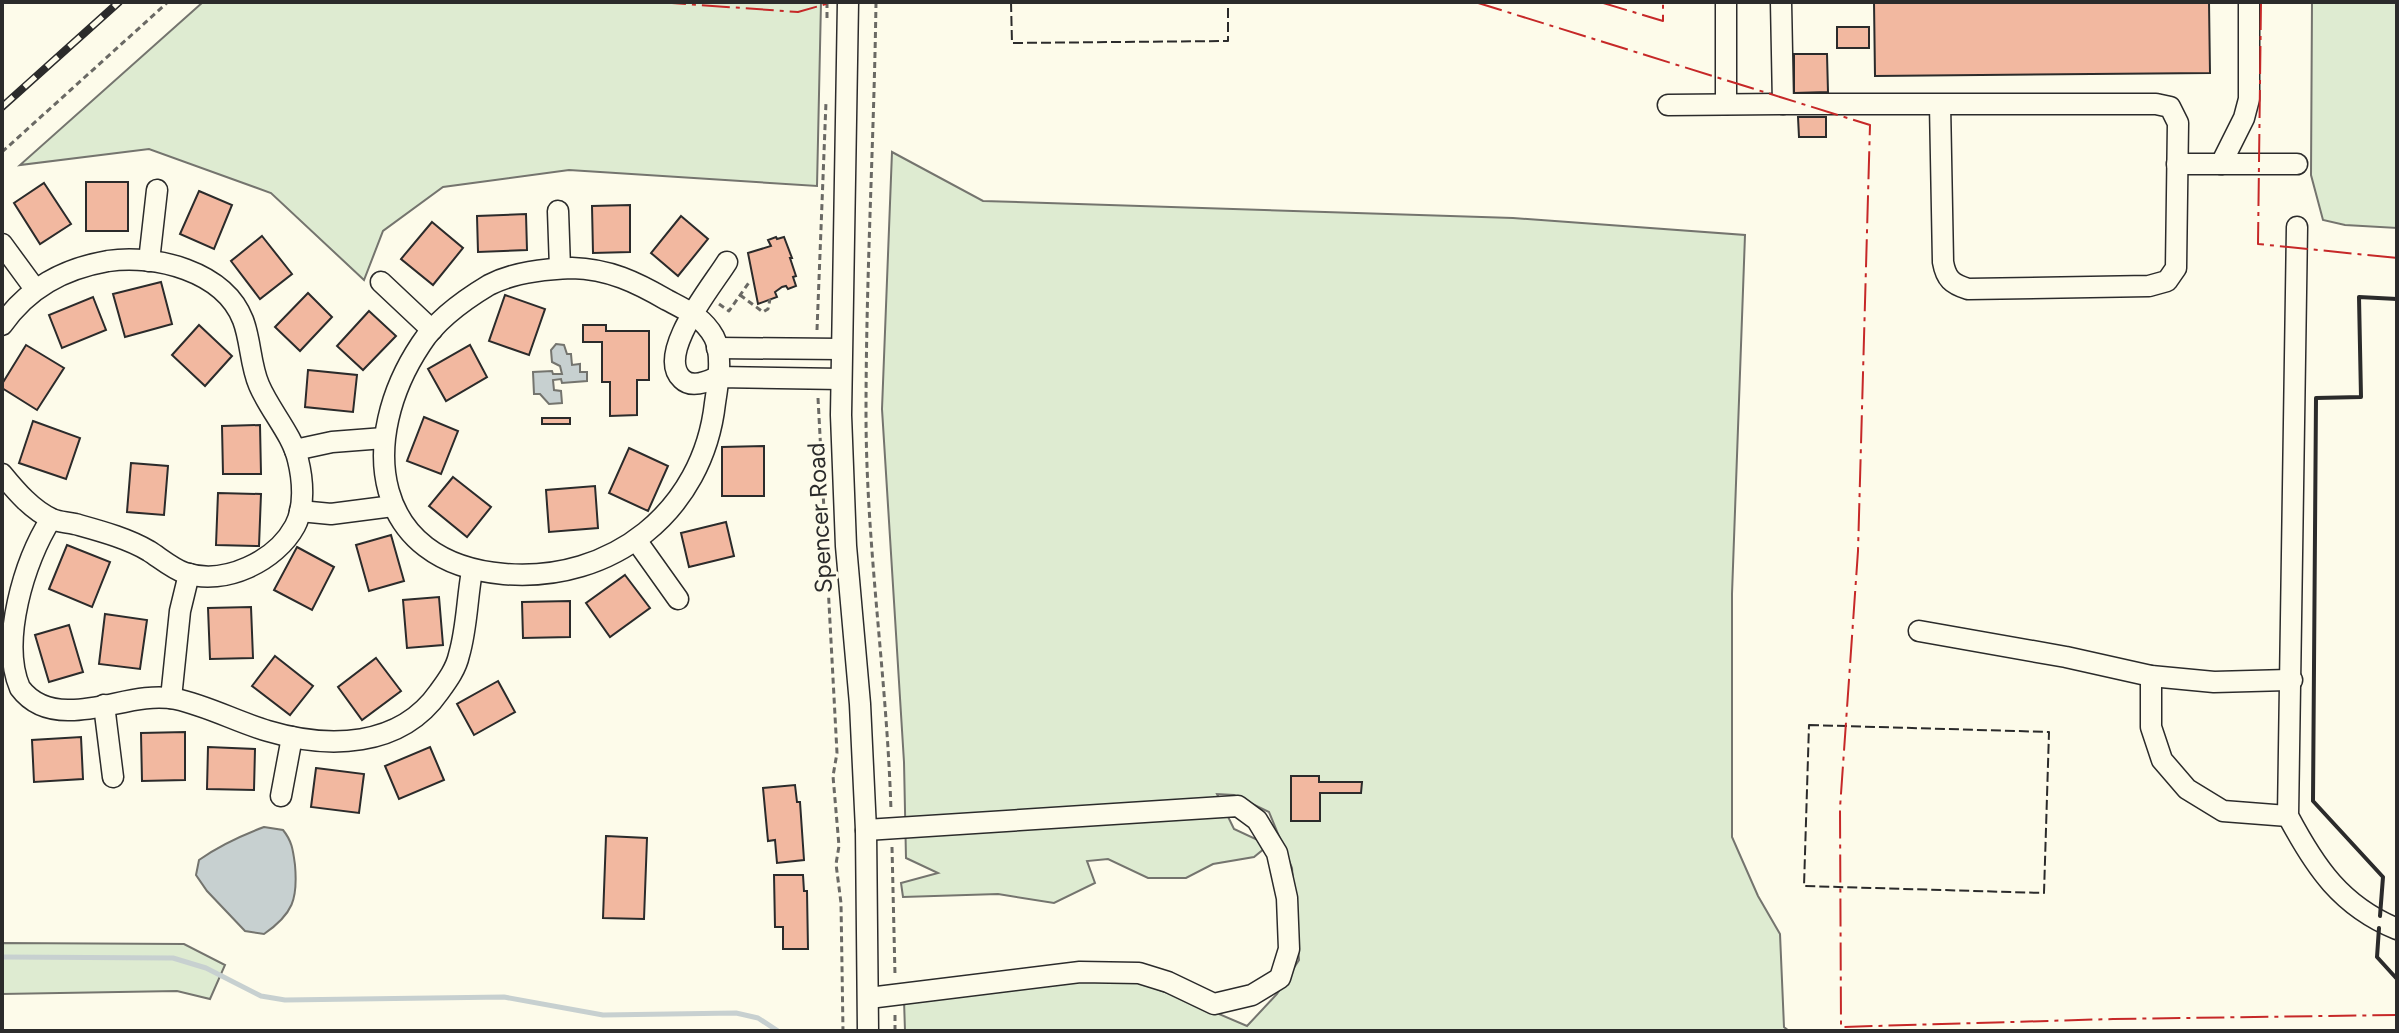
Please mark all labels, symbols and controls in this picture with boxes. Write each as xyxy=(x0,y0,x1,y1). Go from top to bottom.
street label: Spencer Road xyxy=(801,442,838,594)

